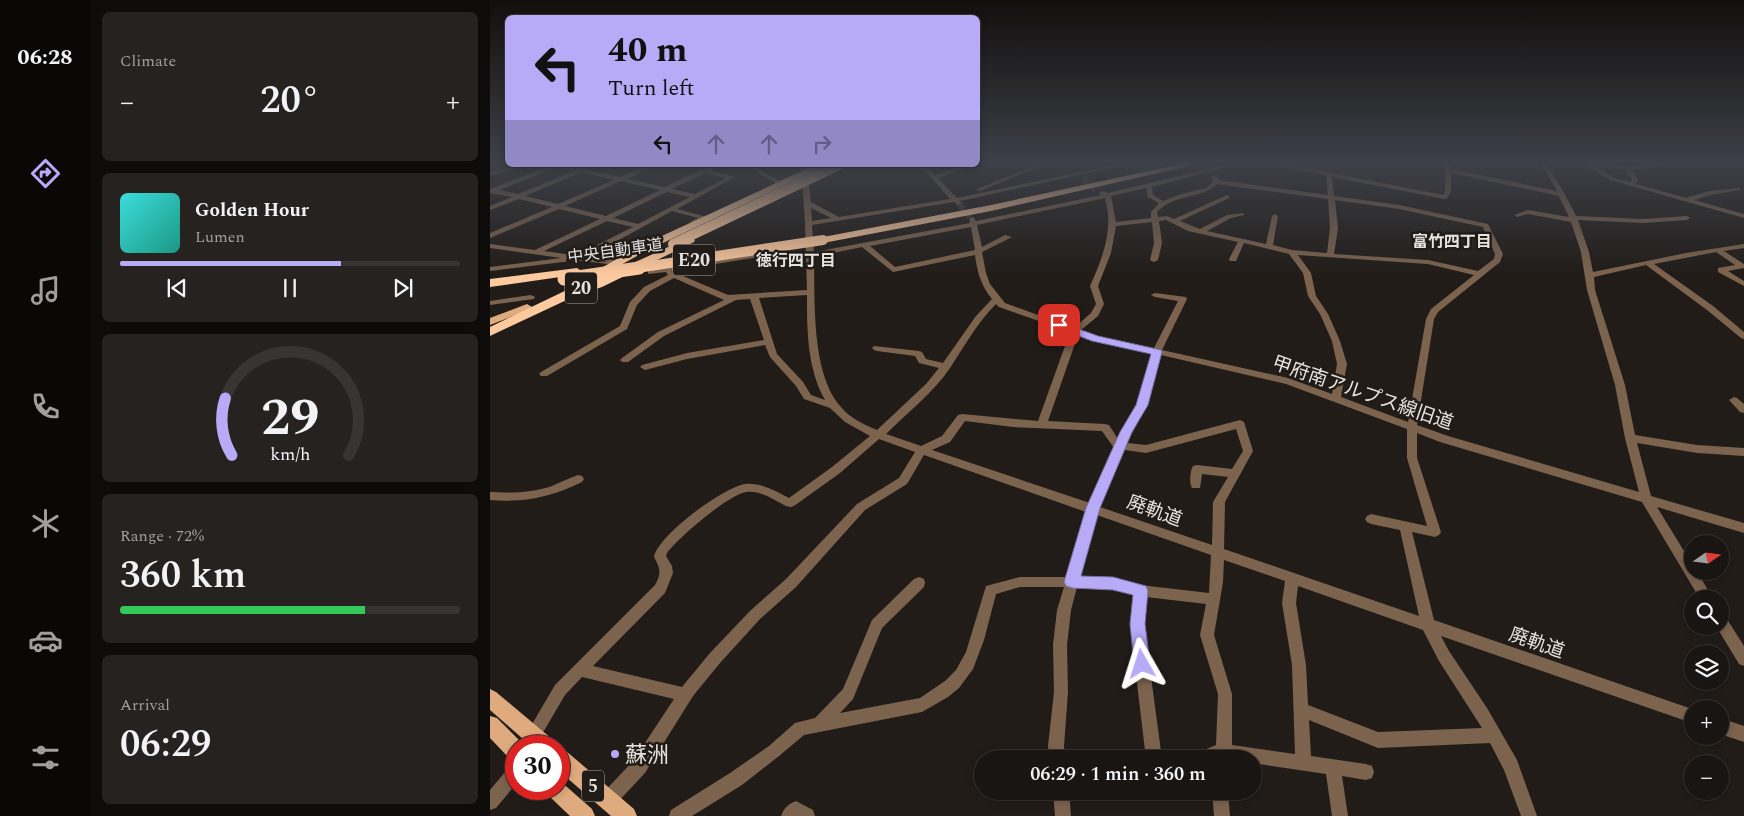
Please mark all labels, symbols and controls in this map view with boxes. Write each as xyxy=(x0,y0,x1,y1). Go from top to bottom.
text: 40 m xyxy=(608,24,688,77)
icon: left xyxy=(525,35,590,100)
text: 06:28 xyxy=(17,41,73,74)
text: Climate xyxy=(120,49,176,73)
text: 20° xyxy=(260,72,320,130)
text: Turn left xyxy=(608,72,694,105)
text: − xyxy=(120,81,134,124)
text: + xyxy=(446,81,460,124)
icon: left xyxy=(649,130,677,158)
icon: ahead xyxy=(702,130,730,158)
icon: ahead xyxy=(755,130,783,158)
icon: right xyxy=(808,130,836,158)
icon: directions xyxy=(28,156,63,191)
text: Golden Hour xyxy=(195,196,309,225)
text: Lumen xyxy=(195,225,245,249)
district label: 富竹四丁目 xyxy=(1412,230,1492,254)
street label: 中央自動車道 xyxy=(566,232,664,270)
road number: E20 xyxy=(673,244,715,276)
district label: 徳行四丁目 xyxy=(756,249,836,273)
road number: 20 xyxy=(565,272,597,304)
icon: music xyxy=(28,273,63,308)
icon: previous xyxy=(163,274,191,302)
icon: pause xyxy=(276,274,304,302)
icon: next xyxy=(389,274,417,302)
pin xyxy=(1038,304,1080,346)
icon: arrive xyxy=(1045,311,1073,339)
street label: 甲府南アルプス線旧道 xyxy=(1268,349,1457,438)
text: 29 xyxy=(261,379,319,458)
icon: phone xyxy=(28,389,63,424)
text: km/h xyxy=(270,441,310,468)
street label: 廃軌道 xyxy=(1123,488,1186,535)
icon: climate xyxy=(28,506,63,541)
text: Range · 72% xyxy=(120,524,204,548)
north arrow xyxy=(1684,535,1729,580)
map controls xyxy=(1684,535,1729,800)
text: 360 km xyxy=(120,547,246,605)
button: search xyxy=(1684,590,1729,635)
street label: 廃軌道 xyxy=(1505,620,1568,666)
icon: car xyxy=(28,623,63,658)
position arrow xyxy=(1115,637,1167,689)
button: layers xyxy=(1684,645,1729,690)
text: Arrival xyxy=(120,693,170,717)
button: + xyxy=(1684,700,1729,745)
text: 06:29 xyxy=(120,716,211,774)
speed limit sign: 30 xyxy=(505,735,570,800)
place label: 蘇洲 xyxy=(625,739,669,772)
icon: filters xyxy=(28,740,63,775)
marker: 蘇洲 xyxy=(609,748,621,760)
button: − xyxy=(1684,755,1729,800)
text: 06:29 · 1 min · 360 m xyxy=(1030,760,1206,789)
road number: 5 xyxy=(582,770,604,801)

